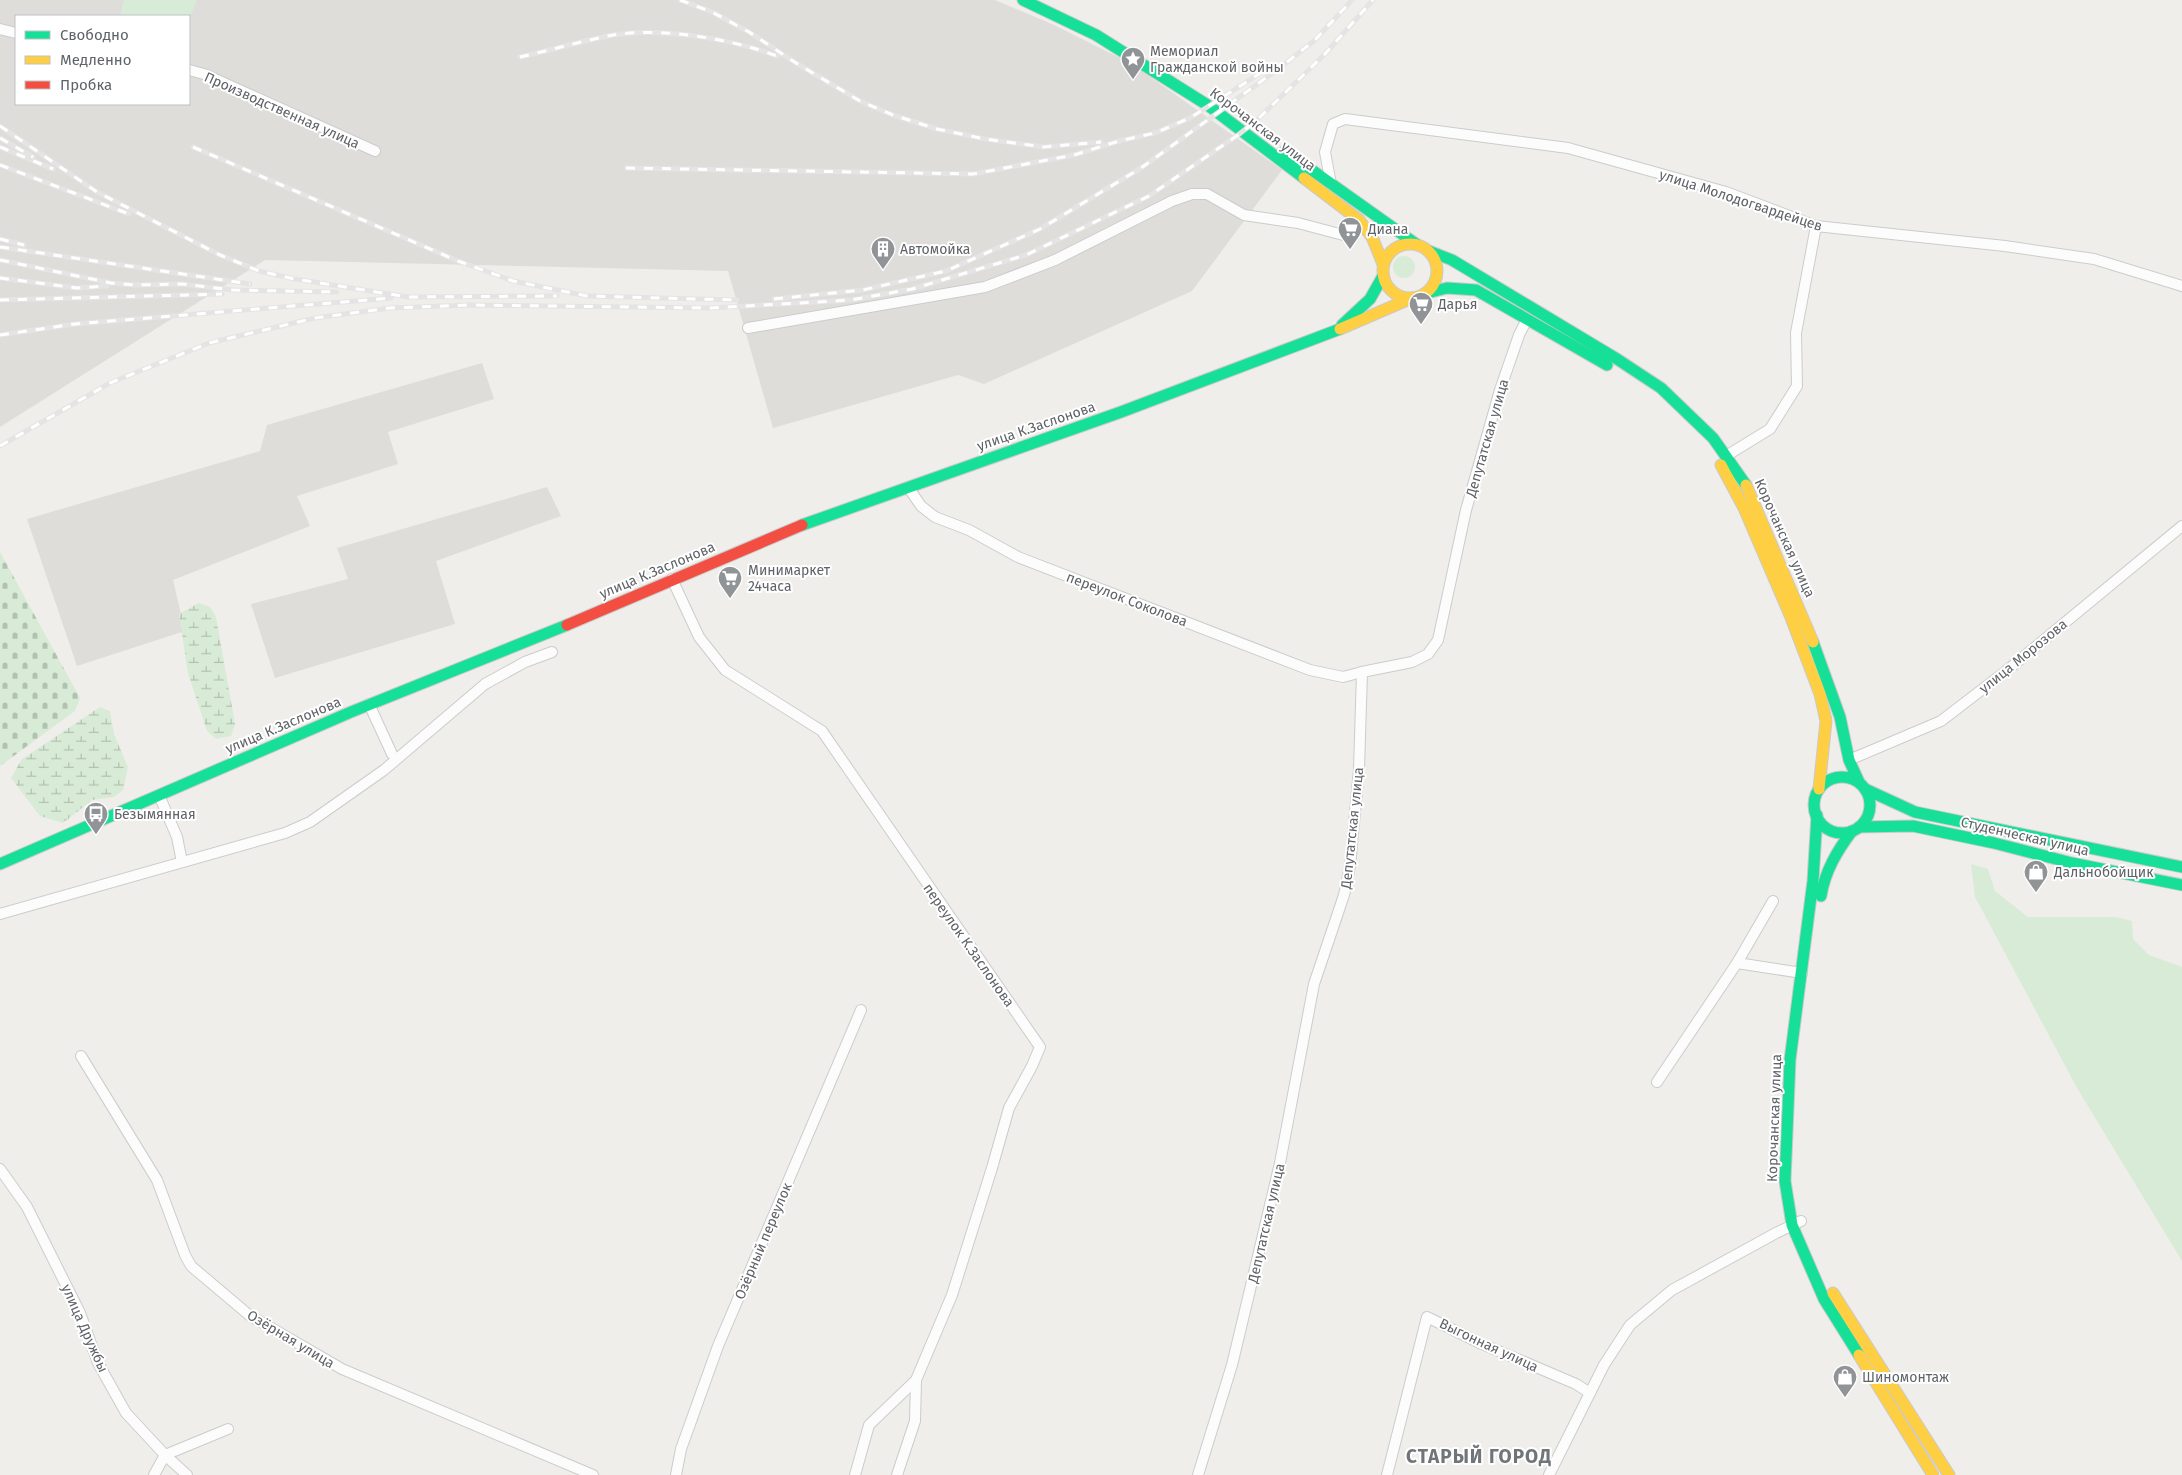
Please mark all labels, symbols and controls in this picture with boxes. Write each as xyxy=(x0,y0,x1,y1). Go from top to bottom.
legend xyxy=(15,15,190,105)
text: Свободно xyxy=(60,26,129,44)
place label: Мемориал Гражданской войны xyxy=(1150,43,1284,76)
place icon: Мемориал Гражданской войны xyxy=(1120,46,1146,80)
text: Медленно xyxy=(60,51,132,69)
street label: Производственная улица xyxy=(202,68,362,152)
text: Пробка xyxy=(60,76,112,94)
street label: Корочанская улица xyxy=(1206,84,1319,175)
street label: улица Молодогвардейцев xyxy=(1657,166,1825,235)
supermarket icon: Диана xyxy=(1337,216,1363,250)
place label: Диана xyxy=(1367,221,1409,238)
building icon: Автомойка xyxy=(870,236,896,270)
place label: Автомойка xyxy=(900,241,970,258)
supermarket icon: Дарья xyxy=(1408,291,1434,325)
place label: Дарья xyxy=(1437,296,1477,313)
street label: Депутатская улица xyxy=(1462,377,1512,500)
street label: улица К.Заслонова xyxy=(975,398,1098,455)
street label: Корочанская улица xyxy=(1751,476,1818,600)
street label: улица К.Заслонова xyxy=(597,538,718,603)
place label: Минимаркет 24часа xyxy=(748,562,831,595)
supermarket icon: Минимаркет 24часа xyxy=(717,565,743,599)
street label: переулок Соколова xyxy=(1064,569,1190,630)
street label: улица Морозова xyxy=(1976,616,2071,697)
street label: улица К.Заслонова xyxy=(223,693,344,758)
street label: Депутатская улица xyxy=(1338,766,1367,891)
bus stop icon: Безымянная xyxy=(83,801,109,835)
place label: Безымянная xyxy=(114,806,196,823)
street label: Студенческая улица xyxy=(1959,813,2091,860)
shop icon: Дальнобойщик xyxy=(2023,859,2049,893)
place label: Дальнобойщик xyxy=(2053,864,2154,881)
street label: переулок К.Заслонова xyxy=(919,880,1018,1010)
street label: Корочанская улица xyxy=(1764,1054,1785,1182)
street label: Депутатская улица xyxy=(1244,1162,1289,1286)
street label: Озёрный переулок xyxy=(731,1180,796,1302)
street label: улица Дружбы xyxy=(57,1281,112,1375)
street label: Озёрная улица xyxy=(244,1307,337,1372)
street label: Выгонная улица xyxy=(1437,1315,1541,1376)
shop icon: Шиномонтаж xyxy=(1832,1364,1858,1398)
place label: Шиномонтаж xyxy=(1862,1369,1949,1386)
district label: СТАРЫЙ ГОРОД xyxy=(1406,1444,1552,1468)

